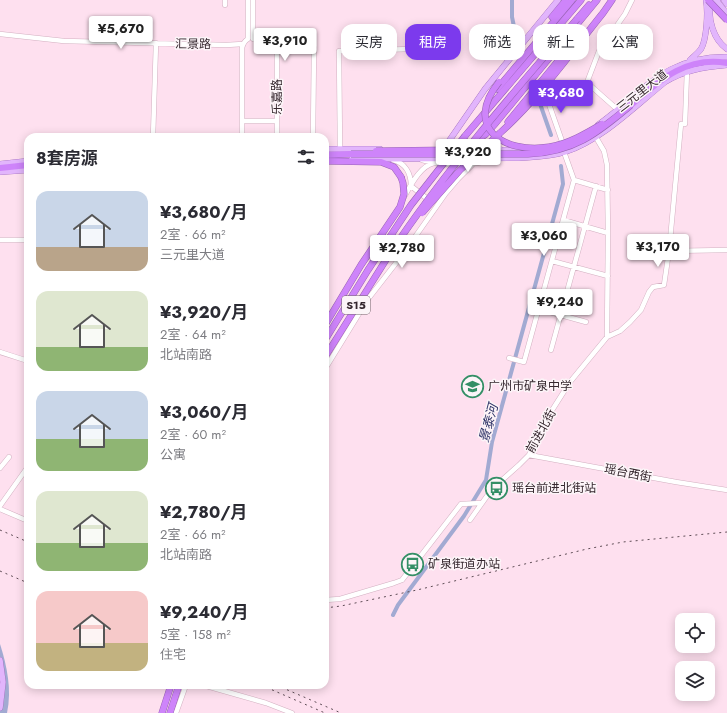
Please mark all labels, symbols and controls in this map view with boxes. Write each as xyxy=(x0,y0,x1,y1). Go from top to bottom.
pin: ¥5,670 xyxy=(88,16,154,50)
text: ¥5,670 xyxy=(98,19,144,38)
chip: 买房 xyxy=(341,24,397,60)
chip: 租房 xyxy=(405,24,461,60)
chip: 筛选 xyxy=(469,24,525,60)
chip: 新上 xyxy=(533,24,589,60)
chip: 公寓 xyxy=(597,24,653,60)
pin: ¥3,910 xyxy=(252,28,318,62)
text: ¥3,910 xyxy=(263,31,307,50)
street label: 汇景路 xyxy=(175,35,211,53)
street label: 三元里大道 xyxy=(613,65,671,117)
street label: 乐嘉路 xyxy=(268,79,286,115)
pin: ¥3,680 xyxy=(528,80,594,114)
text: ¥3,680 xyxy=(538,83,584,102)
pin: ¥3,920 xyxy=(435,139,501,173)
text: ¥3,920 xyxy=(445,142,491,161)
text: 8套房源 xyxy=(36,146,98,170)
icon: filters xyxy=(295,146,317,168)
text: ¥3,680/月 xyxy=(160,200,248,224)
icon: home xyxy=(68,207,116,255)
pin: ¥3,060 xyxy=(511,223,577,257)
text: 2室 · 66 m² xyxy=(160,225,226,244)
text: ¥3,060 xyxy=(521,226,567,245)
pin: ¥3,170 xyxy=(625,234,691,268)
pin: ¥2,780 xyxy=(369,235,435,269)
text: ¥3,170 xyxy=(636,237,680,256)
text: ¥2,780 xyxy=(379,238,425,257)
text: 三元里大道 xyxy=(160,245,225,264)
pin: ¥9,240 xyxy=(527,289,593,323)
text: ¥9,240 xyxy=(537,292,583,311)
road number: S15 xyxy=(342,296,370,314)
text: ¥3,920/月 xyxy=(160,300,248,324)
icon: home xyxy=(68,307,116,355)
text: 2室 · 64 m² xyxy=(160,325,226,344)
text: 北站南路 xyxy=(160,345,212,364)
school or university icon: 广州市矿泉中学 xyxy=(459,373,485,399)
place label: 广州市矿泉中学 xyxy=(488,377,572,395)
water label: 景泰河 xyxy=(474,399,503,444)
text: ¥3,060/月 xyxy=(160,400,248,424)
street label: 前进北街 xyxy=(521,406,561,456)
icon: home xyxy=(68,407,116,455)
text: 2室 · 60 m² xyxy=(160,425,226,444)
text: 公寓 xyxy=(160,445,186,464)
street label: 瑶台西街 xyxy=(603,460,653,486)
bus stop icon: 瑶台前进北街站 xyxy=(484,475,510,501)
place label: 瑶台前进北街站 xyxy=(512,479,596,497)
text: ¥2,780/月 xyxy=(160,500,248,524)
icon: home xyxy=(68,507,116,555)
text: 2室 · 66 m² xyxy=(160,525,226,544)
text: 北站南路 xyxy=(160,545,212,564)
bus stop icon: 矿泉街道办站 xyxy=(399,551,425,577)
place label: 矿泉街道办站 xyxy=(428,555,500,573)
text: ¥9,240/月 xyxy=(160,600,249,624)
icon: home xyxy=(68,607,116,655)
map controls xyxy=(675,613,715,701)
button: locate xyxy=(675,613,715,653)
text: 5室 · 158 m² xyxy=(160,625,231,644)
text: 住宅 xyxy=(160,645,186,664)
button: layers xyxy=(675,661,715,701)

